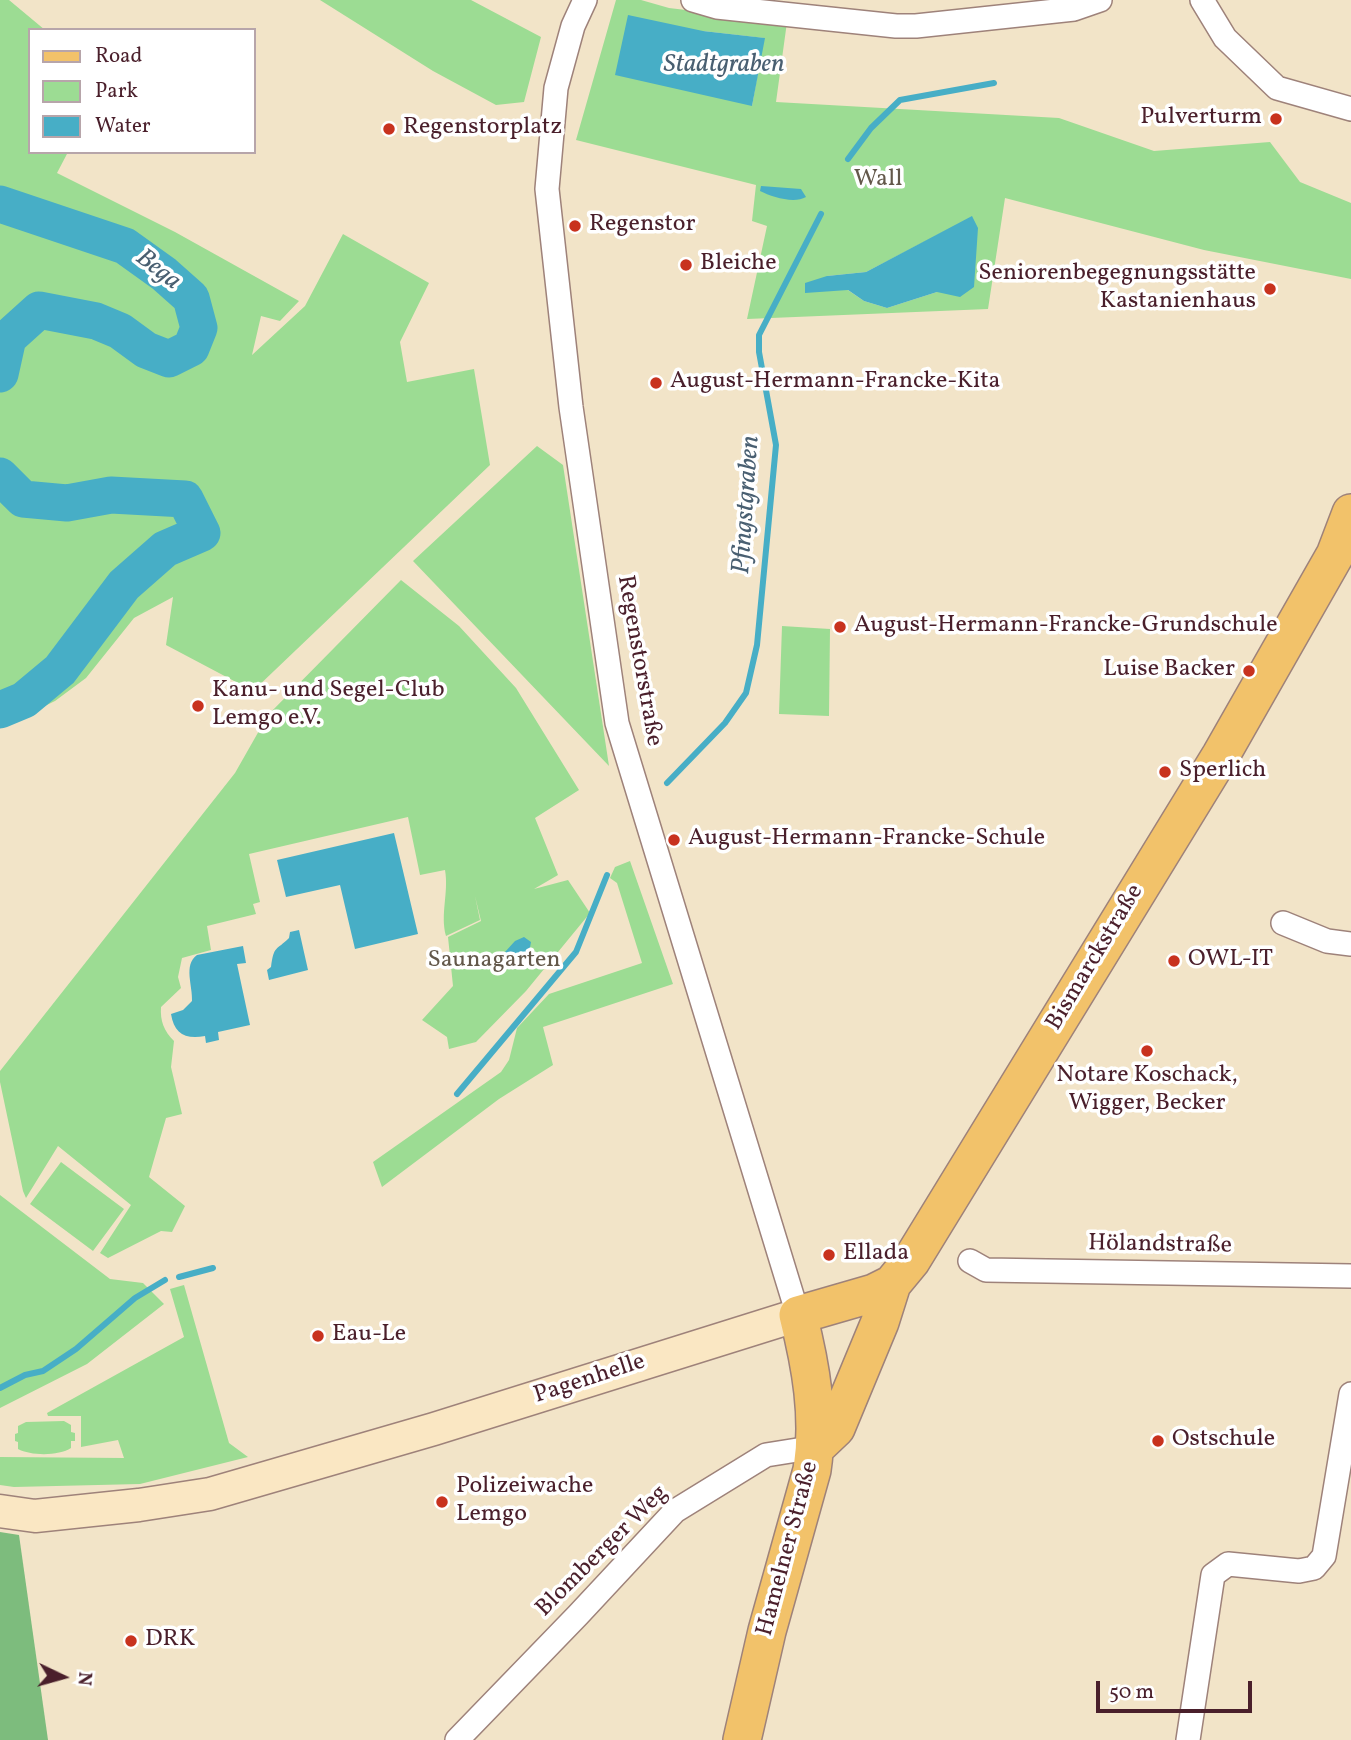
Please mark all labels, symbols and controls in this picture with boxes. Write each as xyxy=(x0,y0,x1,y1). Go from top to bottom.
legend xyxy=(28,28,256,154)
text: Road xyxy=(95,42,142,71)
water label: Stadtgraben xyxy=(664,50,784,82)
text: Park xyxy=(95,77,138,106)
place label: Pulverturm xyxy=(1140,105,1262,133)
marker: Pulverturm xyxy=(1268,111,1284,127)
text: Water xyxy=(95,112,151,141)
place label: Regenstorplatz xyxy=(403,115,562,143)
marker: Regenstorplatz xyxy=(381,121,397,137)
park label: Wall xyxy=(854,167,902,195)
place label: Regenstor xyxy=(589,212,696,240)
marker: Regenstor xyxy=(567,218,583,234)
water label: Bega xyxy=(128,244,186,298)
place label: Bleiche xyxy=(700,251,777,279)
marker: Bleiche xyxy=(678,257,694,273)
place label: Seniorenbegegnungsstätte Kastanienhaus xyxy=(978,261,1256,317)
marker: Seniorenbegegnungsstätte Kastanienhaus xyxy=(1262,281,1278,297)
place label: August-Hermann-Francke-Kita xyxy=(670,369,1001,397)
marker: August-Hermann-Francke-Kita xyxy=(648,375,664,391)
water label: Pfingstgraben xyxy=(728,435,768,575)
street label: Regenstorstraße xyxy=(609,573,667,749)
place label: August-Hermann-Francke-Grundschule xyxy=(854,613,1278,641)
marker: August-Hermann-Francke-Grundschule xyxy=(832,619,848,635)
place label: Luise Backer xyxy=(1103,657,1235,685)
marker: Luise Backer xyxy=(1241,663,1257,679)
place label: Kanu- und Segel-Club Lemgo e.V. xyxy=(212,678,445,734)
marker: Kanu- und Segel-Club Lemgo e.V. xyxy=(190,698,206,714)
place label: Sperlich xyxy=(1179,758,1266,786)
marker: Sperlich xyxy=(1157,764,1173,780)
place label: August-Hermann-Francke-Schule xyxy=(688,826,1045,854)
marker: August-Hermann-Francke-Schule xyxy=(666,832,682,848)
street label: Bismarckstraße xyxy=(1041,880,1151,1036)
place label: OWL-IT xyxy=(1188,947,1273,975)
park label: Saunagarten xyxy=(427,948,561,976)
marker: OWL-IT xyxy=(1166,953,1182,969)
marker: Notare Koschack, Wigger, Becker xyxy=(1139,1043,1155,1059)
place label: Notare Koschack, Wigger, Becker xyxy=(1056,1063,1238,1119)
street label: Hölandstraße xyxy=(1088,1230,1232,1262)
place label: Ellada xyxy=(843,1241,909,1269)
marker: Ellada xyxy=(821,1247,837,1263)
place label: Eau-Le xyxy=(332,1322,406,1350)
marker: Eau-Le xyxy=(310,1328,326,1344)
street label: Pagenhelle xyxy=(531,1348,649,1412)
place label: Ostschule xyxy=(1172,1427,1275,1455)
marker: Ostschule xyxy=(1150,1433,1166,1449)
street label: Hamelner Straße xyxy=(752,1458,826,1640)
place label: Polizeiwache Lemgo xyxy=(456,1474,593,1530)
street label: Blomberger Weg xyxy=(531,1480,675,1624)
marker: Polizeiwache Lemgo xyxy=(434,1494,450,1510)
place label: DRK xyxy=(145,1627,195,1655)
marker: DRK xyxy=(123,1633,139,1649)
north arrow xyxy=(28,1642,98,1712)
scale bar xyxy=(1099,1666,1255,1710)
text: N xyxy=(70,1671,97,1687)
text: 50 m xyxy=(1109,1678,1154,1707)

